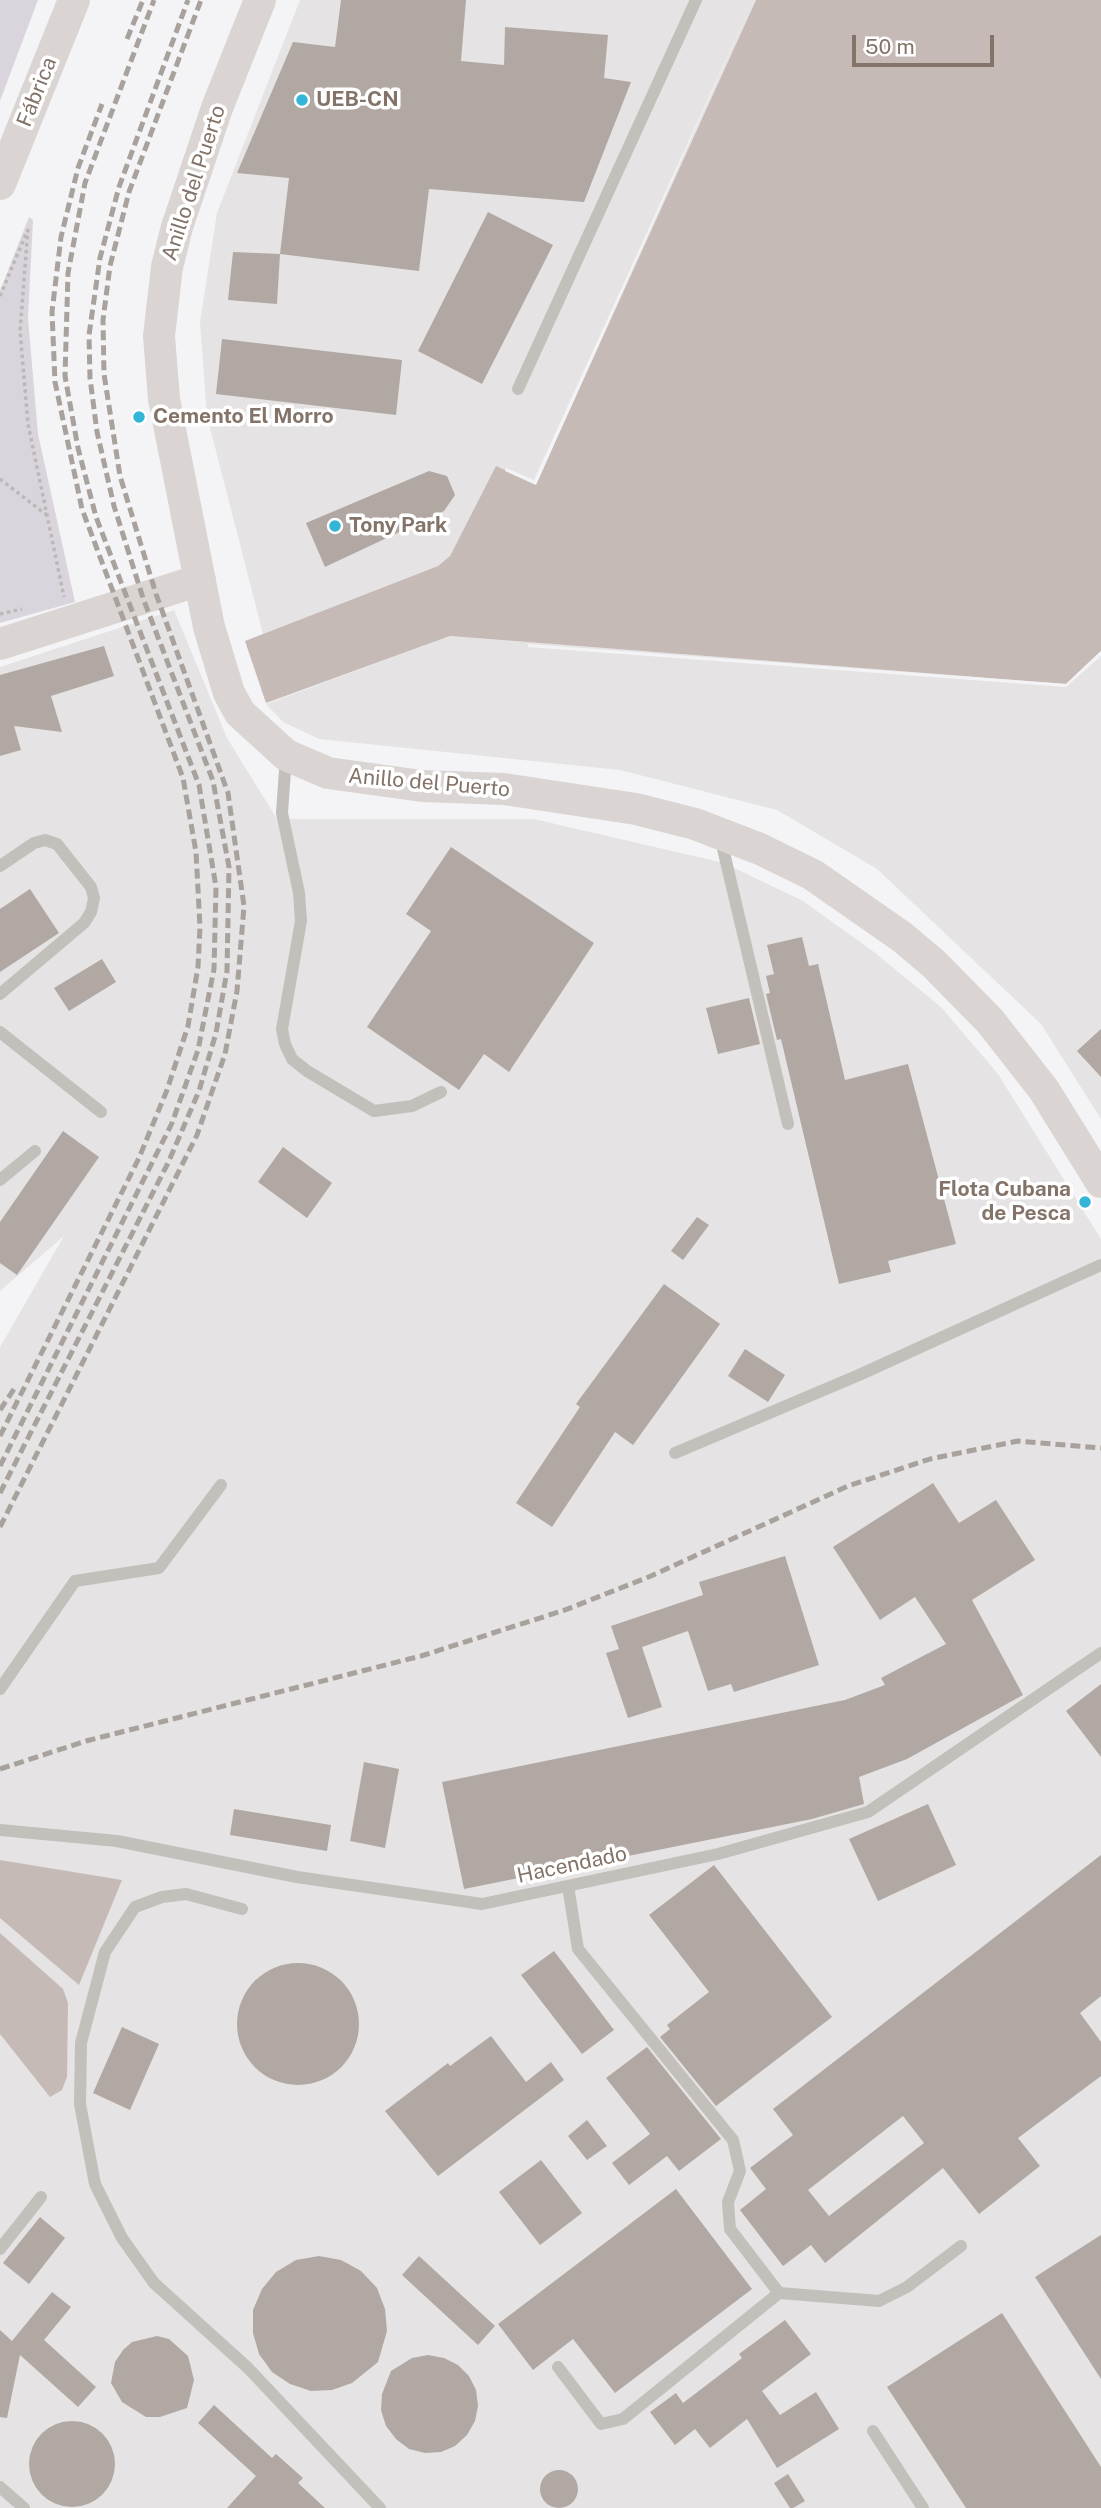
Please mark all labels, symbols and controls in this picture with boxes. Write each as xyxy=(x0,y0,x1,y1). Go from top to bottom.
scale bar xyxy=(856,21,998,65)
text: 50 m xyxy=(865,34,915,59)
street label: Fábrica xyxy=(12,54,62,130)
place label: UEB-CN xyxy=(316,87,399,113)
marker: UEB-CN xyxy=(294,92,310,108)
street label: Anillo del Puerto xyxy=(157,102,231,264)
place label: Cemento El Morro xyxy=(153,404,334,430)
marker: Cemento El Morro xyxy=(131,409,147,425)
place label: Tony Park xyxy=(349,513,447,539)
marker: Tony Park xyxy=(327,518,343,534)
street label: Anillo del Puerto xyxy=(347,763,511,803)
place label: Flota Cubana de Pesca xyxy=(938,1177,1071,1227)
marker: Flota Cubana de Pesca xyxy=(1077,1194,1093,1210)
street label: Hacendado xyxy=(515,1841,629,1889)

